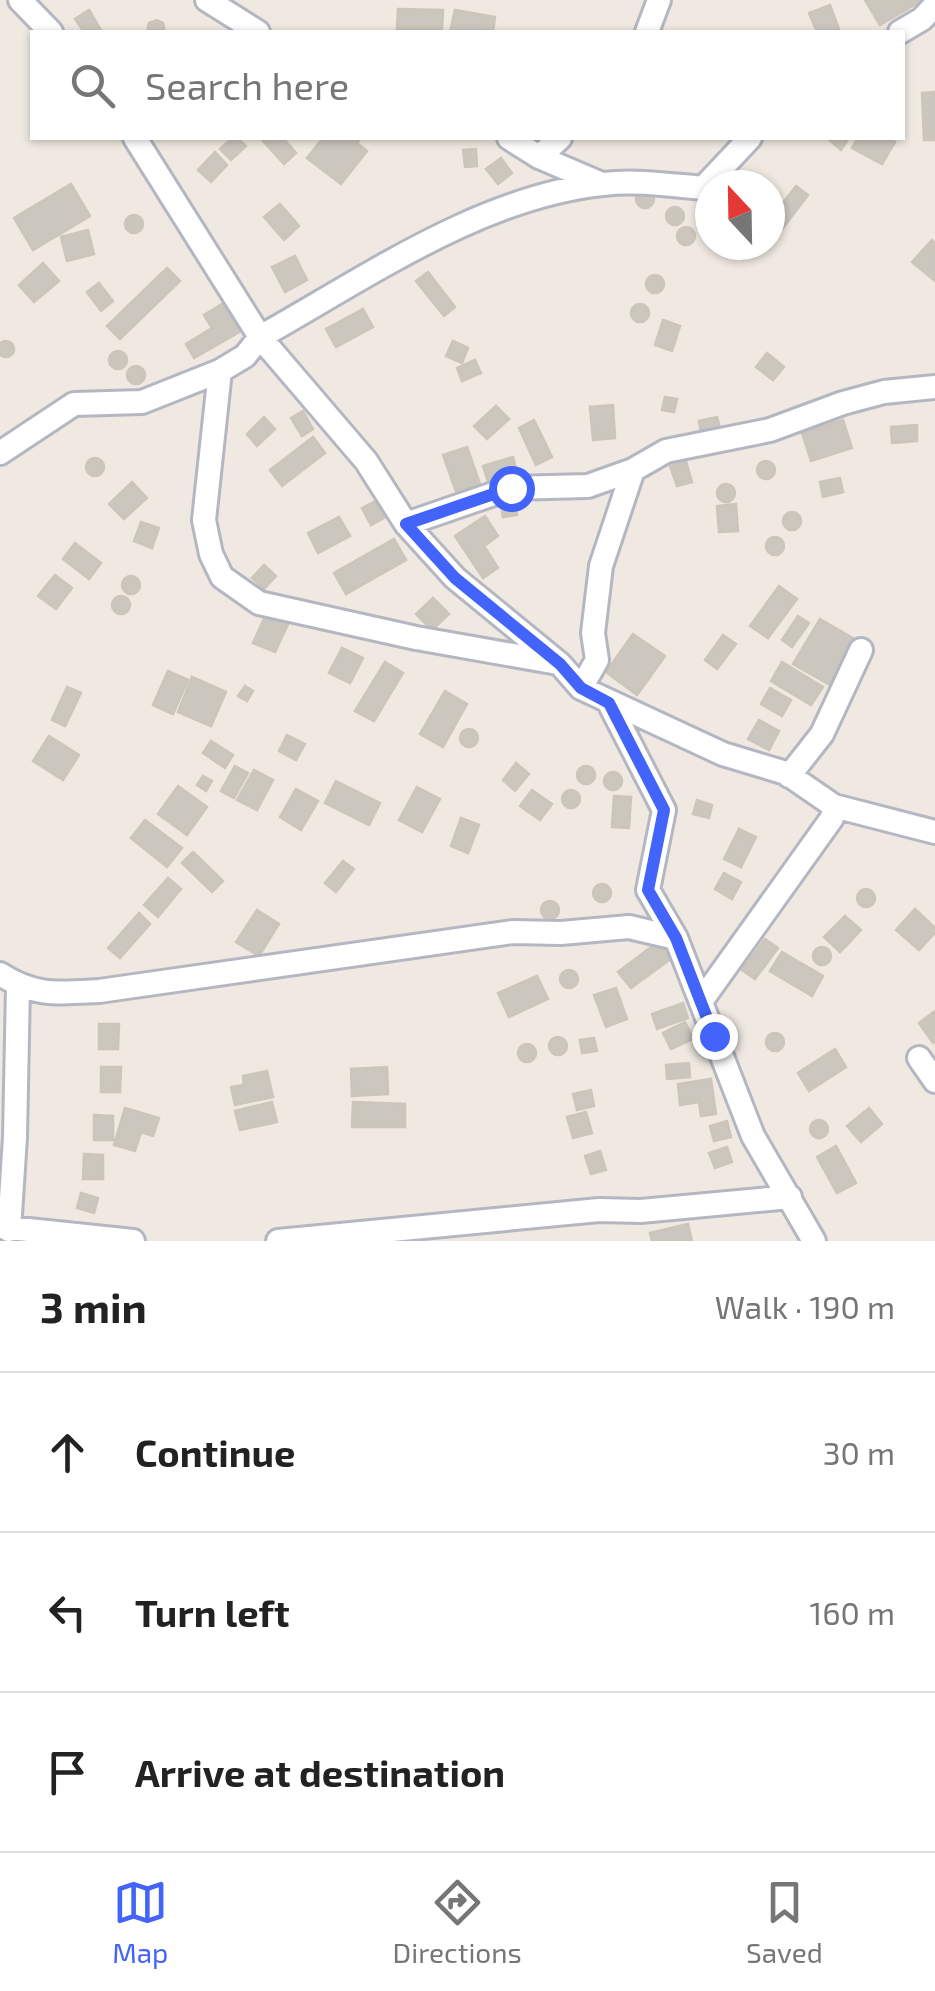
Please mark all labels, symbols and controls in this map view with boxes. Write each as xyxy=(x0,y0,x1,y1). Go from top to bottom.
search box xyxy=(30,30,905,140)
icon: search xyxy=(65,58,120,113)
text: Search here xyxy=(145,62,349,108)
north arrow xyxy=(695,170,785,260)
route start xyxy=(489,466,535,512)
route end xyxy=(692,1014,738,1060)
text: 3 min xyxy=(40,1281,147,1331)
text: Walk · 190 m xyxy=(715,1287,895,1325)
icon: ahead xyxy=(40,1425,95,1480)
text: Continue xyxy=(135,1429,295,1475)
text: 30 m xyxy=(823,1433,895,1471)
icon: left xyxy=(40,1585,95,1640)
text: Turn left xyxy=(135,1589,290,1635)
text: 160 m xyxy=(809,1593,895,1631)
icon: arrive xyxy=(40,1745,95,1800)
text: Arrive at destination xyxy=(135,1749,505,1795)
tab: Map xyxy=(112,1875,168,1969)
tab: Directions xyxy=(393,1875,522,1969)
tab: Saved xyxy=(746,1875,823,1969)

